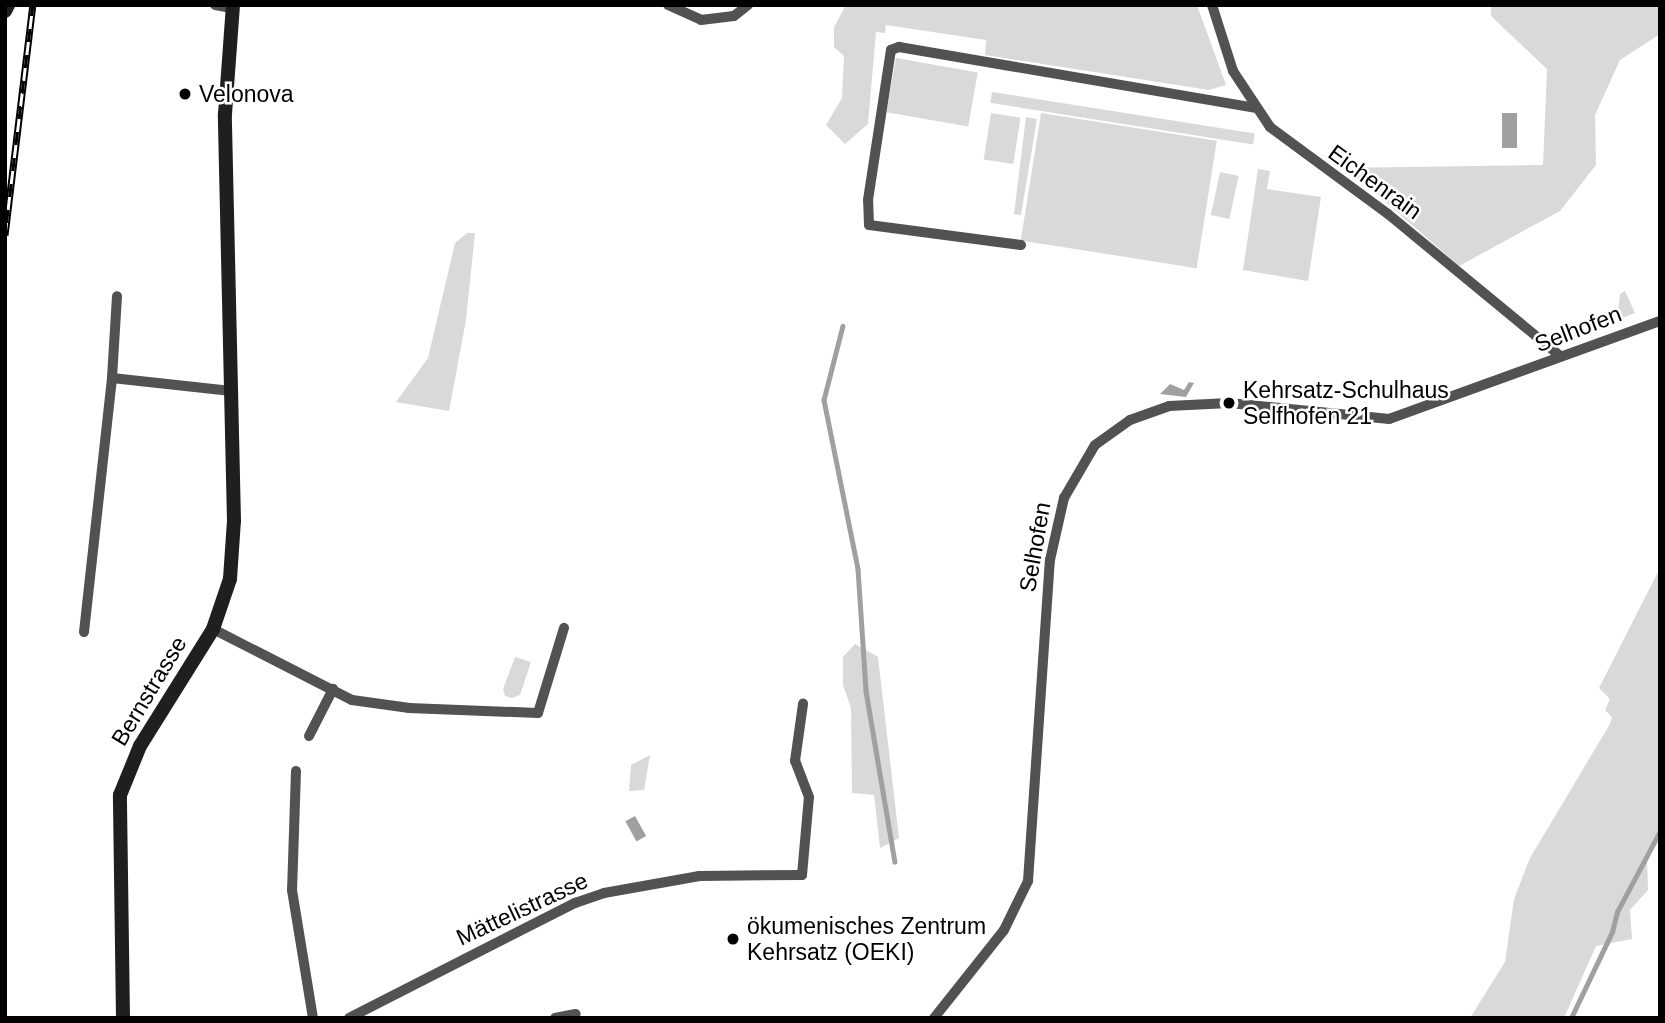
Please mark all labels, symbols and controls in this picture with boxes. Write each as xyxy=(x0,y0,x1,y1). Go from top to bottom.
place label: Velonova xyxy=(199,80,294,108)
marker: Velonova xyxy=(177,86,193,102)
street label: Eichenrain xyxy=(1323,139,1427,225)
street label: Selhofen xyxy=(1531,300,1625,358)
place label: Kehrsatz-Schulhaus Selfhofen 21 xyxy=(1243,376,1449,430)
marker: Kehrsatz-Schulhaus Selfhofen 21 xyxy=(1221,395,1237,411)
street label: Selhofen xyxy=(1014,500,1056,594)
street label: Bernstrasse xyxy=(106,631,192,751)
street label: Mättelistrasse xyxy=(452,867,592,951)
place label: ökumenisches Zentrum Kehrsatz (OEKI) xyxy=(747,912,986,966)
marker: ökumenisches Zentrum Kehrsatz (OEKI) xyxy=(725,931,741,947)

